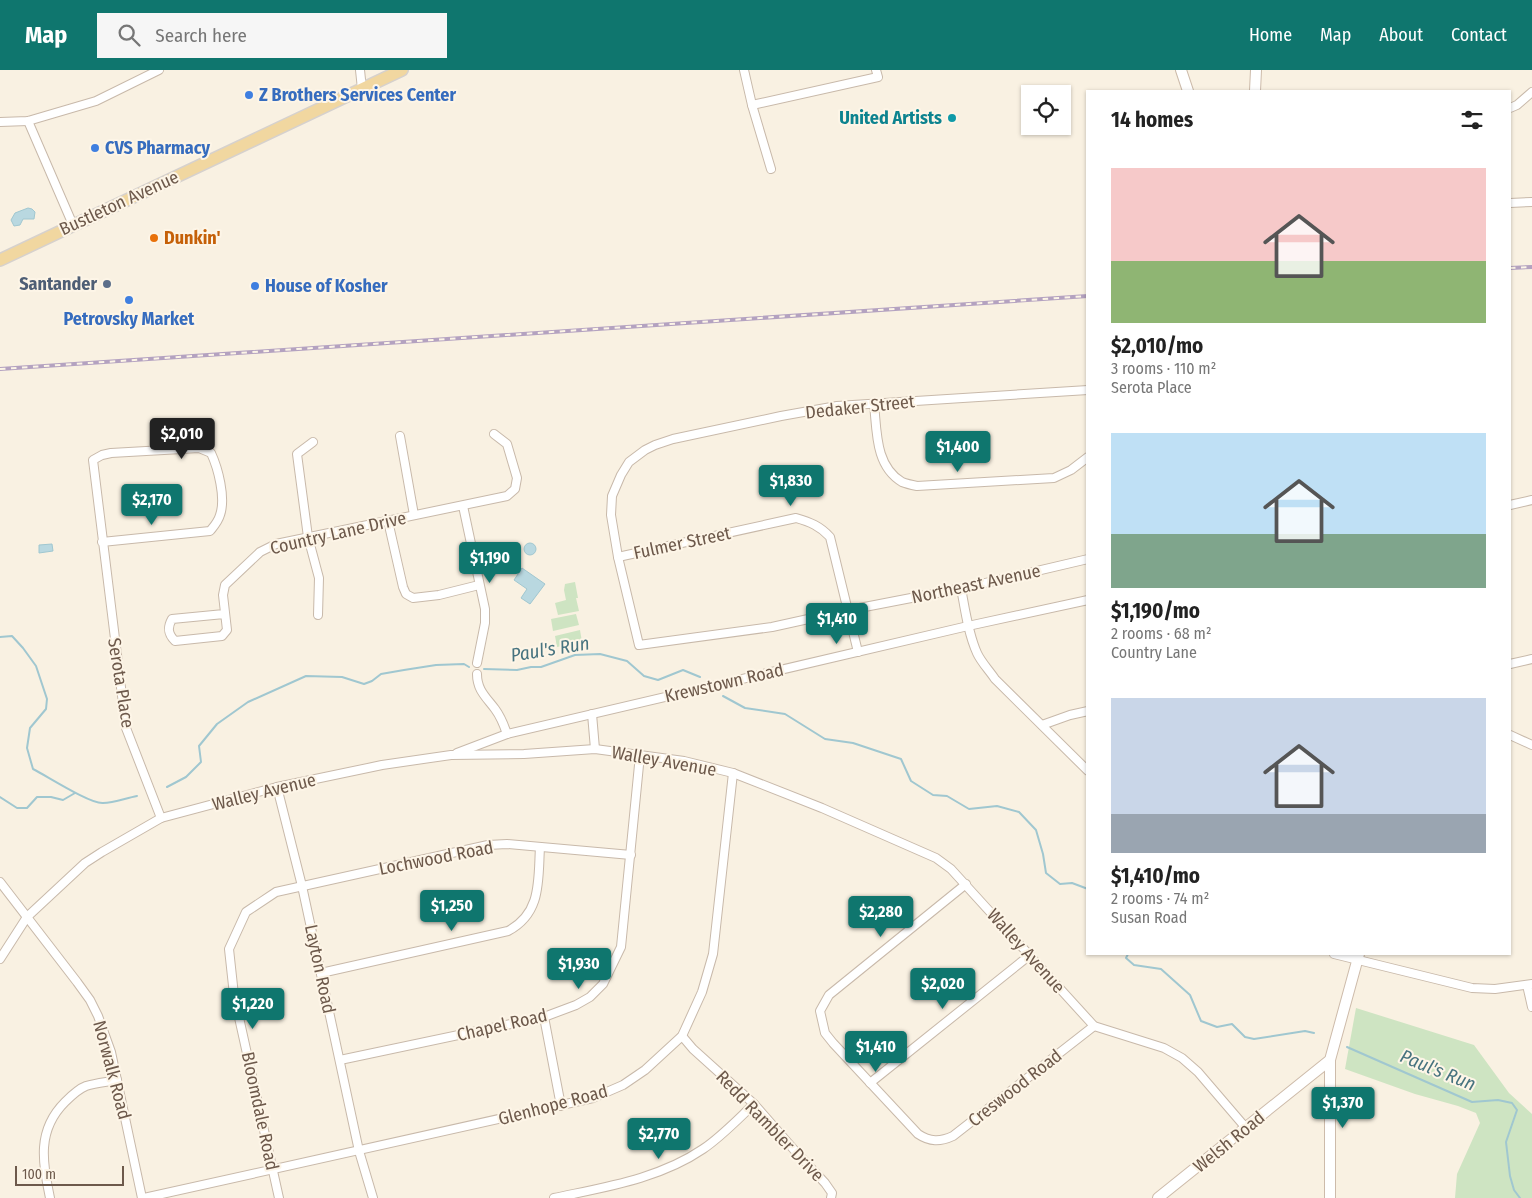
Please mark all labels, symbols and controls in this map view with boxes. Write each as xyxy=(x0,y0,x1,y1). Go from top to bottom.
search box xyxy=(97,13,447,58)
text: Map xyxy=(25,21,67,49)
icon: search xyxy=(115,21,143,49)
text: Search here xyxy=(155,24,247,47)
text: Home xyxy=(1249,24,1292,46)
text: Map xyxy=(1320,24,1351,46)
text: About xyxy=(1379,24,1423,46)
text: Contact xyxy=(1451,24,1507,46)
place label: Z Brothers Services Center xyxy=(259,84,456,106)
map controls xyxy=(1021,85,1071,135)
button: locate xyxy=(1021,85,1071,135)
marker: Z Brothers Services Center xyxy=(243,89,255,101)
icon: filters xyxy=(1458,106,1486,134)
place label: United Artists xyxy=(839,107,942,129)
text: 14 homes xyxy=(1111,107,1193,133)
marker: United Artists xyxy=(946,112,958,124)
place label: CVS Pharmacy xyxy=(105,137,211,159)
marker: CVS Pharmacy xyxy=(89,142,101,154)
street label: Bustleton Avenue xyxy=(56,166,182,240)
icon: home xyxy=(1254,201,1344,291)
place label: Dunkin' xyxy=(164,227,221,249)
marker: Dunkin' xyxy=(148,232,160,244)
place label: Santander xyxy=(19,273,97,295)
place label: House of Kosher xyxy=(265,275,388,297)
marker: Santander xyxy=(101,278,113,290)
marker: House of Kosher xyxy=(249,280,261,292)
marker: Petrovsky Market xyxy=(123,294,135,306)
place label: Petrovsky Market xyxy=(64,308,195,330)
text: $2,010/mo xyxy=(1111,333,1203,359)
text: 3 rooms · 110 m² xyxy=(1111,359,1216,378)
text: Serota Place xyxy=(1111,378,1192,397)
street label: Dedaker Street xyxy=(804,390,916,424)
pin: $2,010 xyxy=(141,418,223,460)
text: $2,010 xyxy=(161,424,203,443)
pin: $1,400 xyxy=(917,430,999,473)
text: $1,400 xyxy=(936,437,980,456)
pin: $1,830 xyxy=(750,464,832,507)
icon: home xyxy=(1254,466,1344,556)
text: $1,830 xyxy=(770,471,812,490)
pin: $2,170 xyxy=(111,484,193,526)
text: $2,170 xyxy=(132,490,172,509)
street label: Country Lane Drive xyxy=(268,507,408,559)
street label: Fulmer Street xyxy=(631,522,733,564)
pin: $1,190 xyxy=(449,542,531,584)
text: $1,190 xyxy=(470,548,510,567)
street label: Northeast Avenue xyxy=(909,560,1043,608)
text: $1,190/mo xyxy=(1111,598,1200,624)
pin: $1,410 xyxy=(796,602,878,645)
text: $1,410 xyxy=(817,609,857,628)
text: 2 rooms · 68 m² xyxy=(1111,624,1212,643)
water label: Paul's Run xyxy=(509,631,591,667)
street label: Serota Place xyxy=(103,636,139,730)
text: Country Lane xyxy=(1111,643,1197,662)
street label: Krewstown Road xyxy=(662,659,786,707)
icon: home xyxy=(1254,731,1344,821)
street label: Walley Avenue xyxy=(610,741,718,781)
street label: Walley Avenue xyxy=(210,768,318,816)
street label: Lochwood Road xyxy=(377,836,495,880)
text: $1,410/mo xyxy=(1111,863,1200,889)
text: 2 rooms · 74 m² xyxy=(1111,889,1209,908)
pin: $1,250 xyxy=(411,890,493,932)
text: $1,250 xyxy=(431,896,473,915)
pin: $2,280 xyxy=(840,896,922,938)
text: $2,280 xyxy=(859,902,903,921)
street label: Walley Avenue xyxy=(982,904,1070,998)
text: Susan Road xyxy=(1111,908,1187,927)
street label: Layton Road xyxy=(300,922,340,1016)
pin: $1,930 xyxy=(538,948,620,990)
text: $1,930 xyxy=(558,954,600,973)
pin: $2,020 xyxy=(902,968,984,1010)
text: $2,020 xyxy=(921,974,965,993)
pin: $1,220 xyxy=(212,988,294,1030)
text: $1,220 xyxy=(232,994,274,1013)
street label: Chapel Road xyxy=(455,1004,549,1046)
street label: Norwalk Road xyxy=(88,1018,136,1122)
pin: $1,410 xyxy=(835,1030,917,1073)
text: $1,410 xyxy=(856,1037,896,1056)
water label: Paul's Run xyxy=(1397,1044,1479,1096)
street label: Creswood Road xyxy=(964,1045,1066,1131)
street label: Bloomdale Road xyxy=(237,1050,283,1172)
street label: Redd Rambler Drive xyxy=(711,1066,829,1186)
street label: Glenhope Road xyxy=(496,1080,610,1130)
pin: $1,370 xyxy=(1302,1086,1384,1129)
text: $1,370 xyxy=(1323,1093,1363,1112)
street label: Welsh Road xyxy=(1189,1106,1269,1178)
pin: $2,770 xyxy=(618,1118,700,1160)
text: $2,770 xyxy=(638,1124,680,1143)
scale bar xyxy=(15,1163,124,1186)
text: 100 m xyxy=(22,1166,56,1183)

